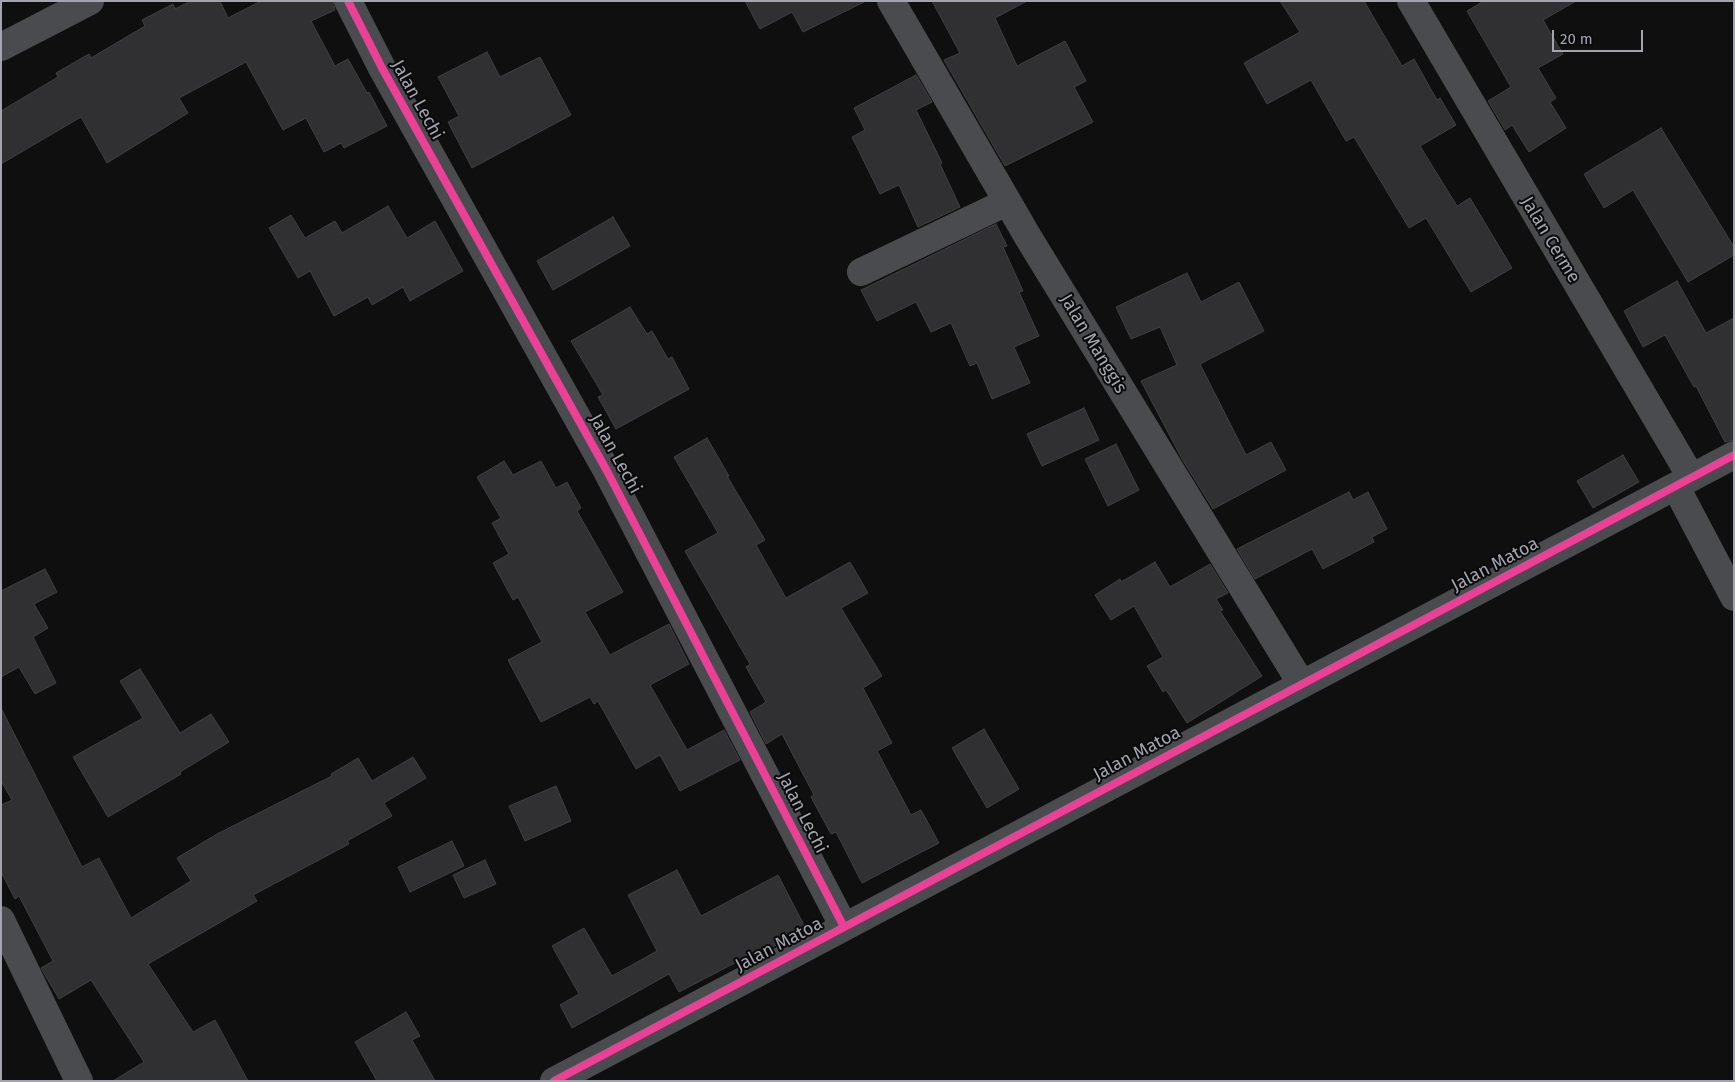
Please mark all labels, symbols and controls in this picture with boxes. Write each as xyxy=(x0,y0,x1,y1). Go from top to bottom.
scale bar xyxy=(1555,20,1646,52)
text: 20 m xyxy=(1560,30,1593,48)
street label: Jalan Lechi xyxy=(386,56,448,144)
street label: Jalan Cerme xyxy=(1516,193,1584,287)
street label: Jalan Manggis xyxy=(1055,290,1131,398)
street label: Jalan Lechi xyxy=(584,410,646,498)
street label: Jalan Matoa xyxy=(1448,533,1542,597)
street label: Jalan Matoa xyxy=(1090,722,1184,786)
street label: Jalan Lechi xyxy=(772,769,832,857)
street label: Jalan Matoa xyxy=(732,913,826,977)

